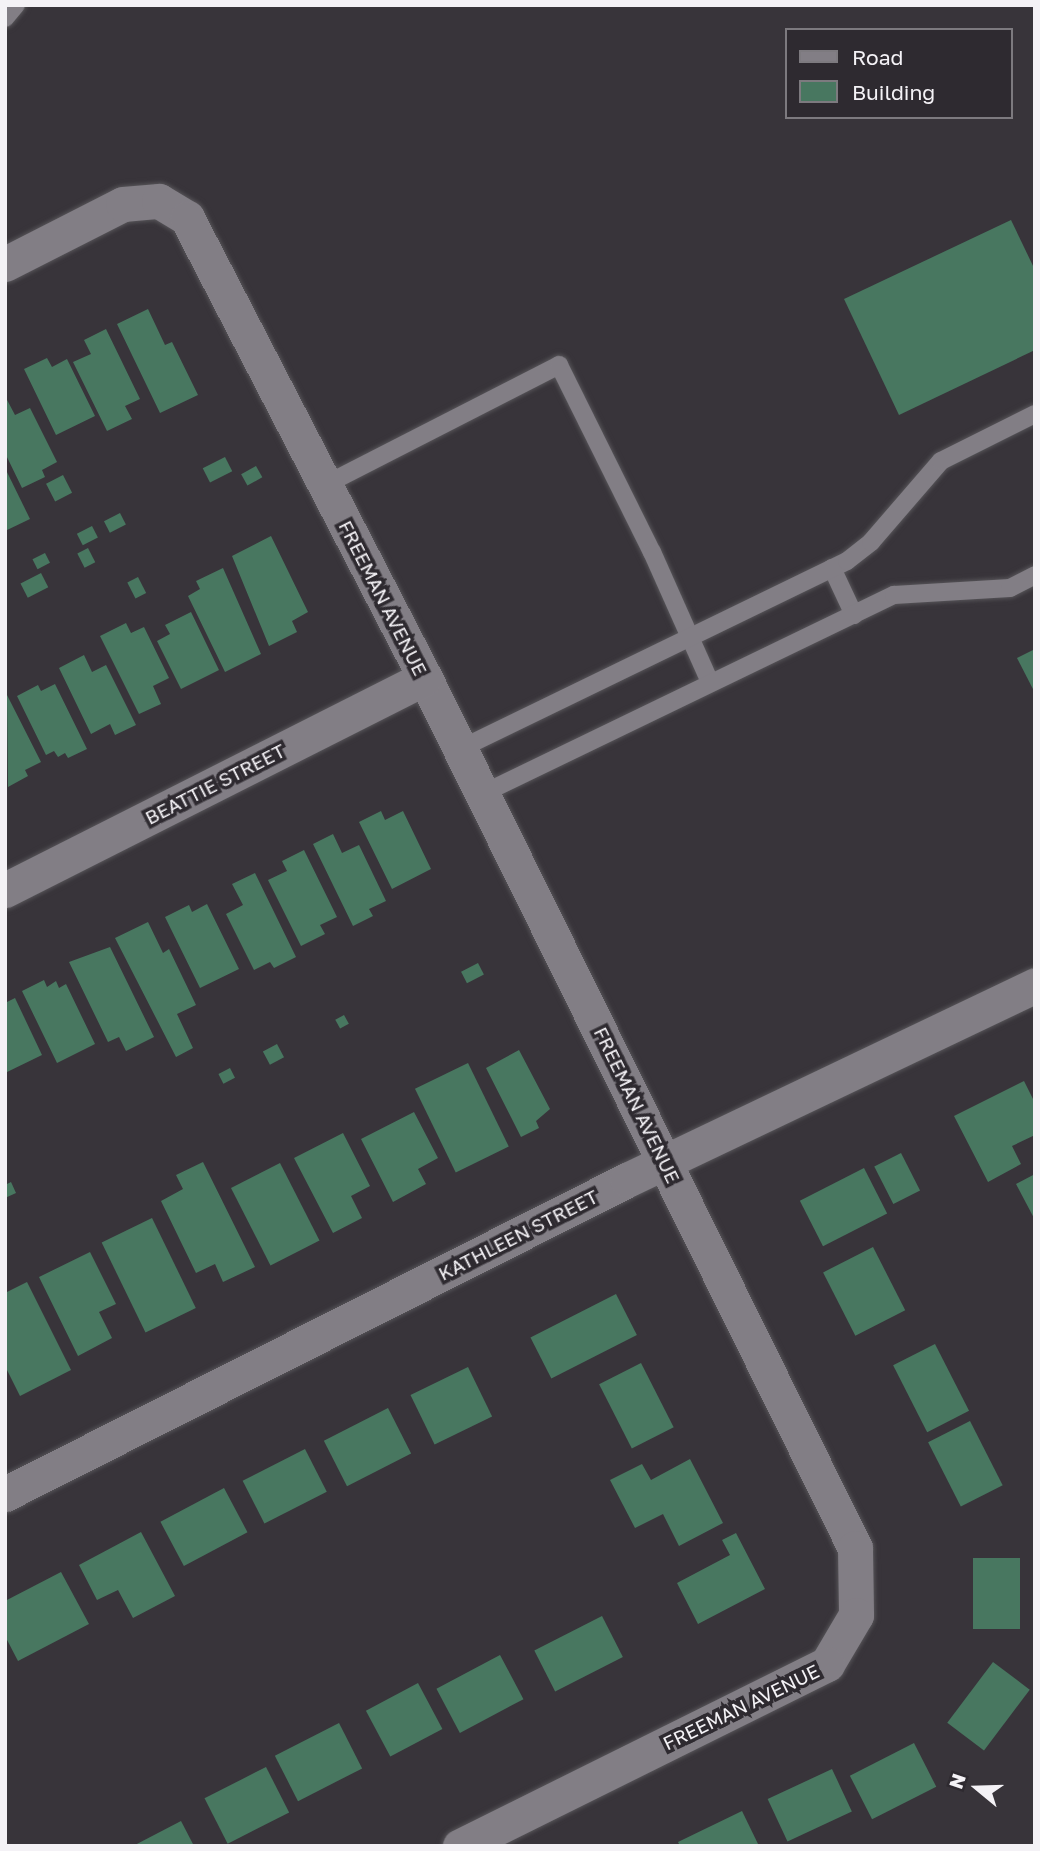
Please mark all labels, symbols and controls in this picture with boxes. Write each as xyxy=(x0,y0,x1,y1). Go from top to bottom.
legend xyxy=(785,28,1012,119)
text: Road xyxy=(852,44,903,70)
text: Building xyxy=(852,79,935,105)
street label: FREEMAN AVENUE xyxy=(334,517,432,679)
street label: BEATTIE STREET xyxy=(141,739,289,829)
street label: FREEMAN AVENUE xyxy=(589,1023,685,1187)
street label: KATHLEEN STREET xyxy=(434,1185,602,1285)
street label: FREEMAN AVENUE xyxy=(659,1659,823,1755)
north arrow xyxy=(942,1753,1012,1823)
text: N xyxy=(943,1770,970,1792)

